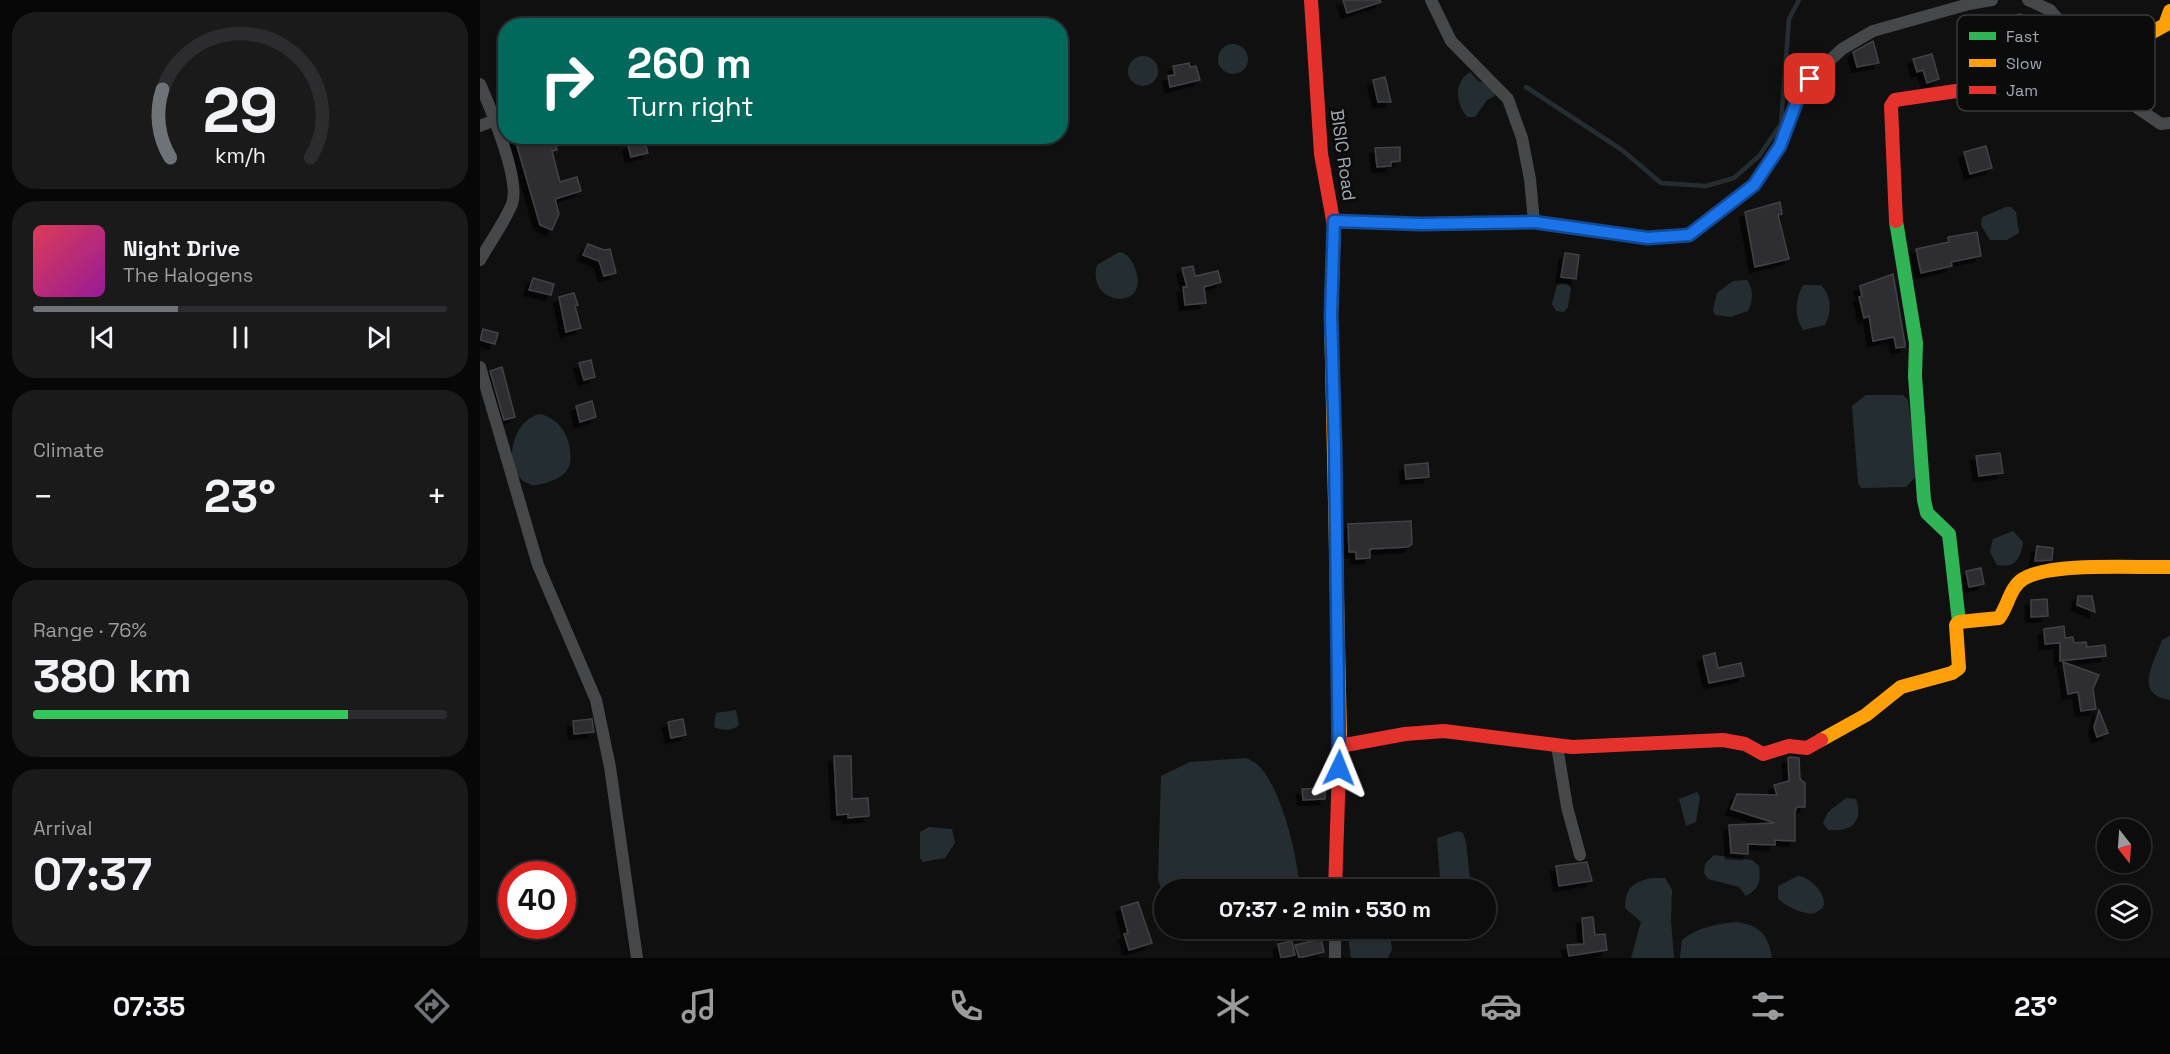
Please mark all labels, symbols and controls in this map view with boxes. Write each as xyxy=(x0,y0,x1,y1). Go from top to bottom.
legend xyxy=(1957,15,2155,111)
text: Fast xyxy=(2006,26,2039,47)
text: 260 m xyxy=(627,37,752,90)
icon: right xyxy=(528,42,606,120)
pin xyxy=(1784,53,1835,104)
text: Slow xyxy=(2006,53,2042,74)
icon: arrive xyxy=(1793,62,1826,95)
text: 29 xyxy=(202,71,278,150)
text: Jam xyxy=(2006,80,2038,101)
text: Turn right xyxy=(627,89,754,124)
street label: BISIC Road xyxy=(1326,108,1361,202)
text: km/h xyxy=(214,142,266,169)
text: Night Drive xyxy=(123,234,240,262)
text: The Halogens xyxy=(123,262,253,288)
icon: previous xyxy=(86,321,119,354)
icon: pause xyxy=(224,321,257,354)
icon: next xyxy=(362,321,395,354)
text: Climate xyxy=(33,437,104,463)
text: 23° xyxy=(204,468,276,525)
text: − xyxy=(33,476,53,518)
text: + xyxy=(427,476,447,518)
text: Range · 76% xyxy=(33,617,147,643)
text: 380 km xyxy=(33,648,192,705)
position arrow xyxy=(1307,736,1371,800)
text: Arrival xyxy=(33,815,92,841)
north arrow xyxy=(2097,819,2151,873)
map controls xyxy=(2097,819,2151,939)
text: 07:37 xyxy=(33,846,152,903)
speed limit sign: 40 xyxy=(498,861,576,939)
button: layers xyxy=(2097,885,2151,939)
text: 07:37 · 2 min · 530 m xyxy=(1219,895,1431,923)
icon: directions xyxy=(411,985,453,1027)
icon: music xyxy=(678,985,720,1027)
icon: phone xyxy=(945,985,987,1027)
icon: climate xyxy=(1212,985,1254,1027)
icon: car xyxy=(1480,985,1522,1027)
icon: filters xyxy=(1747,985,1789,1027)
text: 07:35 xyxy=(113,989,185,1024)
text: 23° xyxy=(2014,989,2057,1024)

